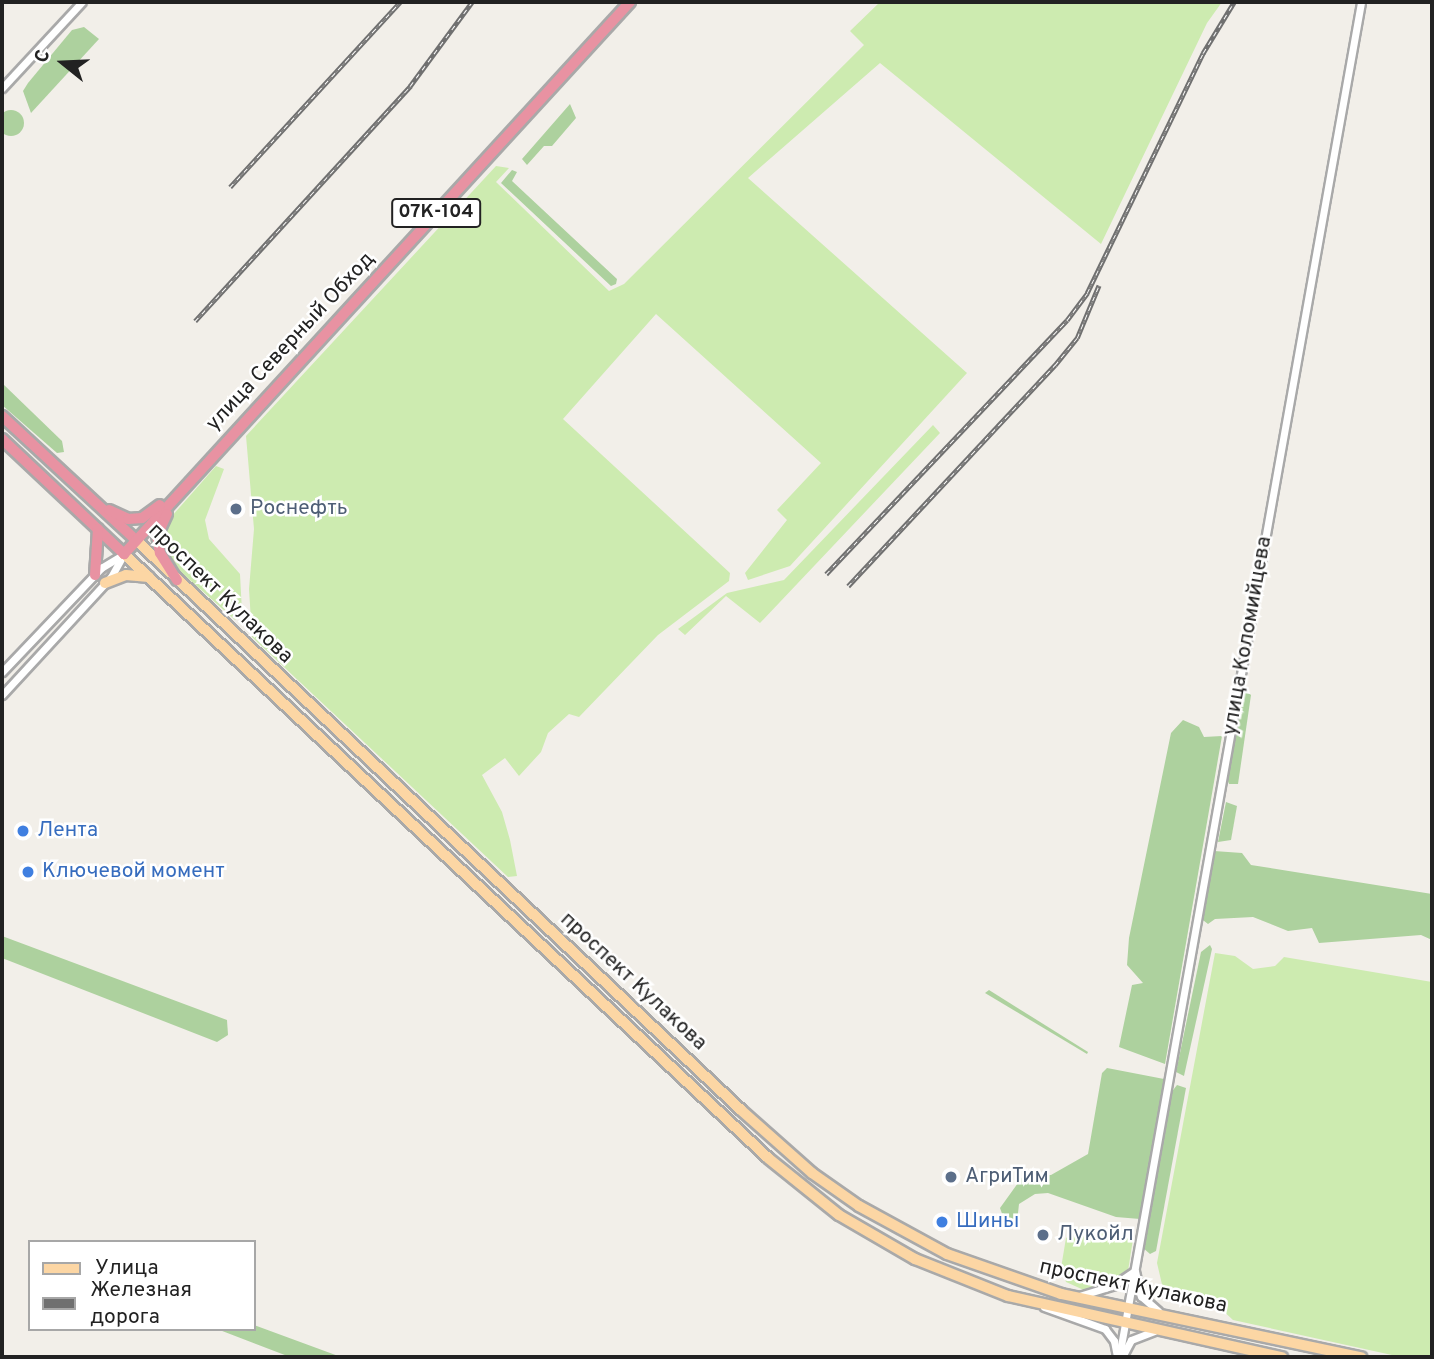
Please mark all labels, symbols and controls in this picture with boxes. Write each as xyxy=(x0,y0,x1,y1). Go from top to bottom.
north arrow xyxy=(28,28,98,98)
text: С xyxy=(30,47,56,66)
road number: 07К-104 xyxy=(390,197,481,228)
street label: улица Северный Обход xyxy=(201,247,381,437)
place label: Роснефть xyxy=(250,496,348,522)
marker: Роснефть xyxy=(228,501,244,517)
street label: проспект Кулакова xyxy=(142,518,298,670)
street label: улица Коломийцева xyxy=(1218,534,1278,738)
place label: Лента xyxy=(37,818,98,844)
marker: Лента xyxy=(15,823,31,839)
place label: Ключевой момент xyxy=(42,859,225,885)
marker: Ключевой момент xyxy=(20,864,36,880)
street label: проспект Кулакова xyxy=(554,908,712,1056)
place label: АгриТим xyxy=(965,1164,1049,1190)
marker: АгриТим xyxy=(943,1169,959,1185)
place label: Шины xyxy=(956,1209,1019,1235)
marker: Шины xyxy=(934,1214,950,1230)
place label: Лукойл xyxy=(1057,1222,1134,1248)
marker: Лукойл xyxy=(1035,1227,1051,1243)
legend xyxy=(28,1240,256,1331)
text: Улица xyxy=(95,1255,159,1282)
street label: проспект Кулакова xyxy=(1037,1255,1229,1319)
text: Железная дорога xyxy=(90,1277,192,1331)

